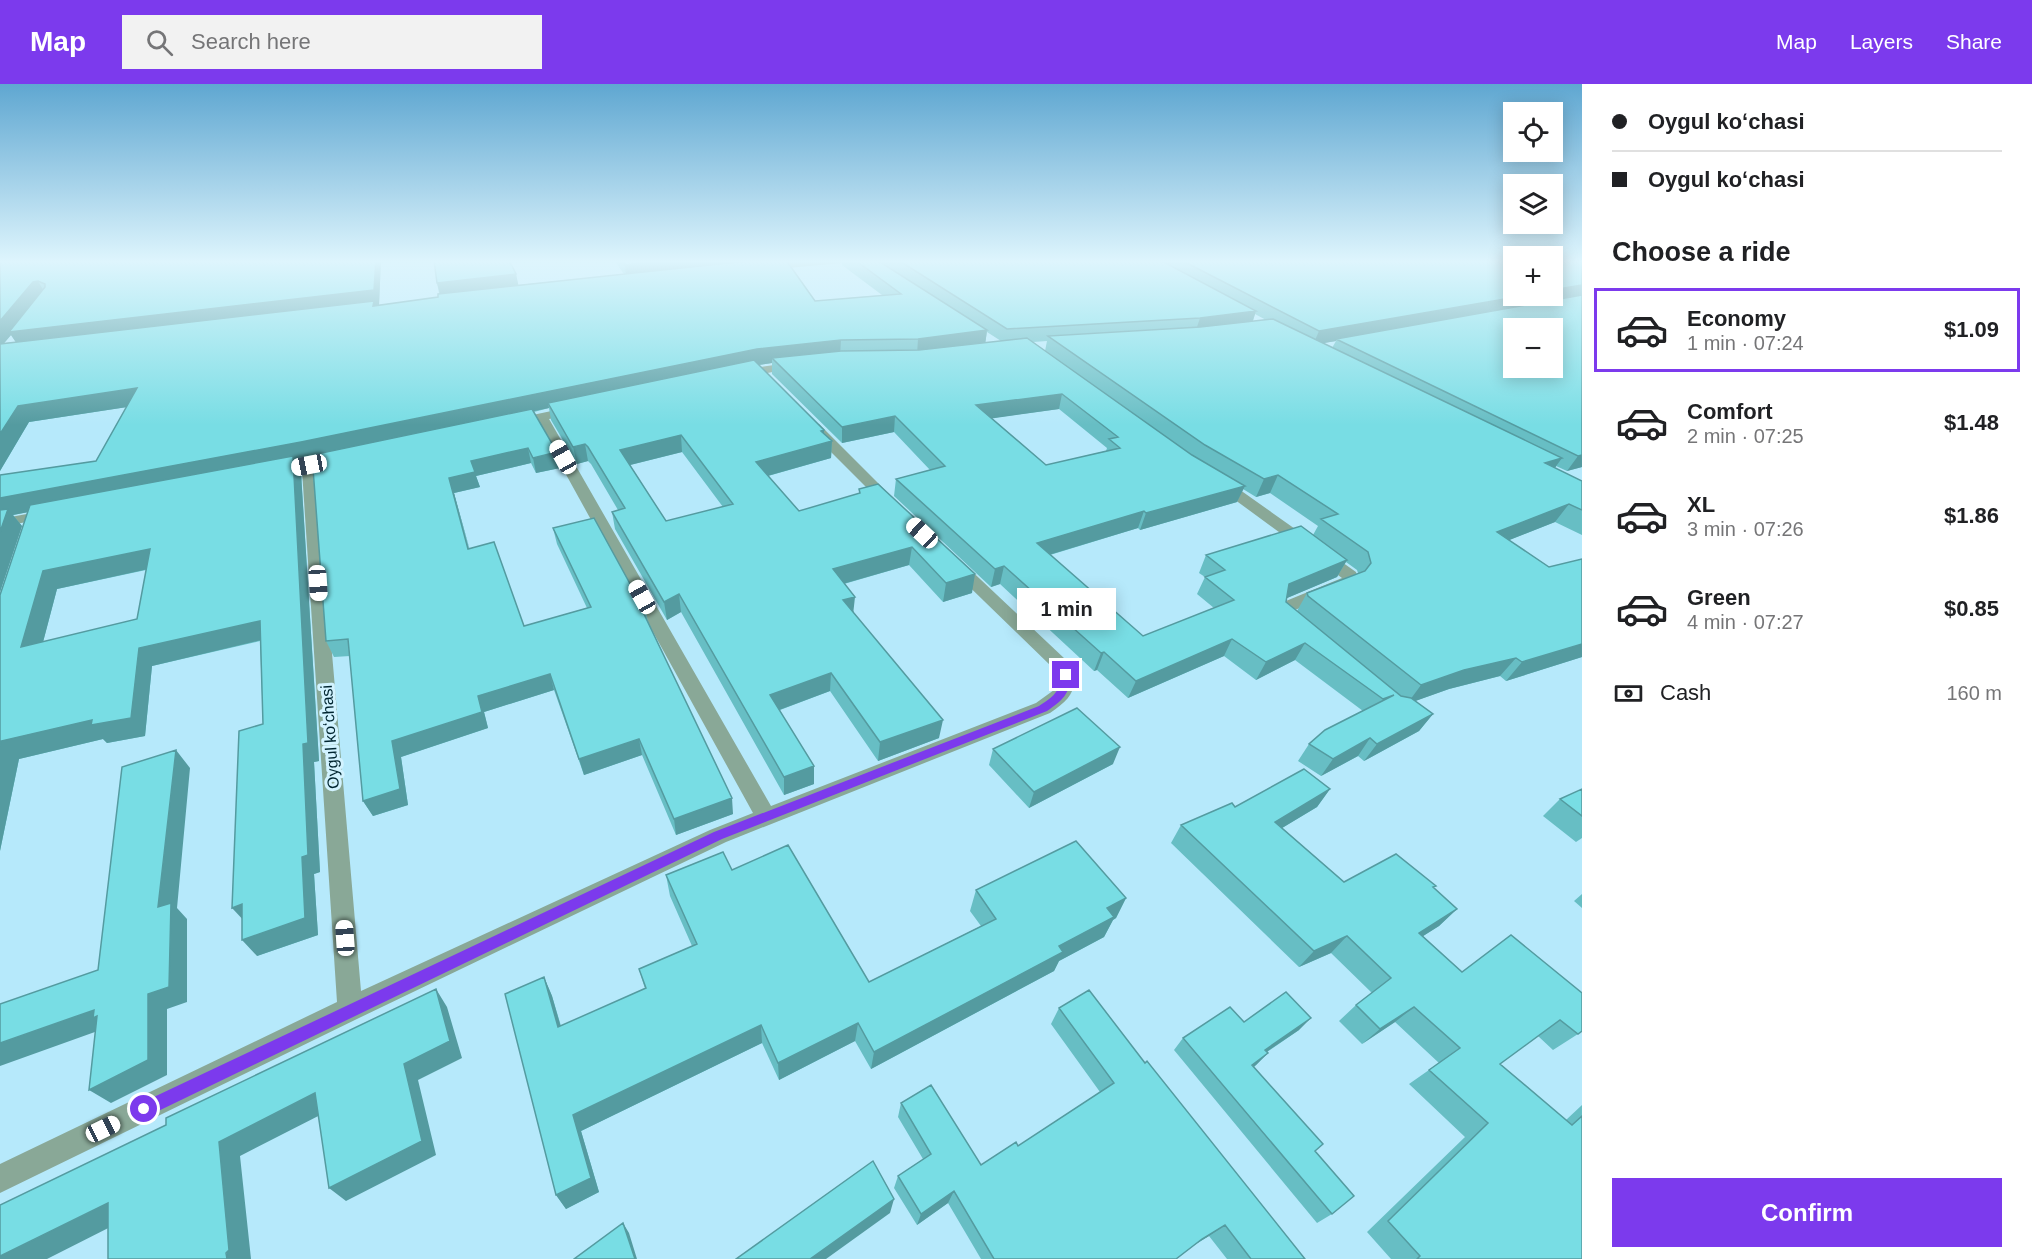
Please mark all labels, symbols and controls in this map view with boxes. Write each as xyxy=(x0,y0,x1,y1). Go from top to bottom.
search box xyxy=(122,15,542,69)
text: Map xyxy=(30,26,86,57)
icon: search xyxy=(143,26,176,59)
text: Search here xyxy=(191,29,311,54)
text: Map xyxy=(1776,30,1817,53)
text: Layers xyxy=(1850,30,1913,53)
text: Share xyxy=(1946,30,2002,53)
map controls xyxy=(1503,102,1563,378)
button: locate xyxy=(1503,102,1563,162)
text: Oygul koʻchasi xyxy=(1648,109,1805,134)
text: Oygul koʻchasi xyxy=(1648,167,1805,192)
button: layers xyxy=(1503,174,1563,234)
text: Choose a ride xyxy=(1612,237,1791,267)
button: + xyxy=(1503,246,1563,306)
icon: car xyxy=(1615,303,1669,357)
text: Economy xyxy=(1687,306,1786,331)
text: $1.09 xyxy=(1944,317,1999,342)
button: − xyxy=(1503,318,1563,378)
text: 1 min · 07:24 xyxy=(1687,332,1804,354)
icon: car xyxy=(1615,396,1669,450)
text: Comfort xyxy=(1687,399,1773,424)
text: $1.48 xyxy=(1944,410,1999,435)
text: 2 min · 07:25 xyxy=(1687,425,1804,447)
car xyxy=(546,437,580,477)
car xyxy=(290,453,328,477)
icon: car xyxy=(1615,489,1669,543)
text: XL xyxy=(1687,492,1715,517)
text: $1.86 xyxy=(1944,503,1999,528)
car xyxy=(903,514,941,552)
text: 3 min · 07:26 xyxy=(1687,518,1804,540)
car xyxy=(308,564,328,602)
car xyxy=(625,577,659,617)
icon: car xyxy=(1615,582,1669,636)
text: Green xyxy=(1687,585,1751,610)
callout: 1 min xyxy=(1016,588,1116,630)
text: $0.85 xyxy=(1944,596,1999,621)
text: 1 min xyxy=(1040,598,1093,620)
text: 4 min · 07:27 xyxy=(1687,611,1804,633)
route end xyxy=(1052,661,1079,688)
icon: cash xyxy=(1612,677,1645,710)
text: Cash xyxy=(1660,680,1711,705)
text: 160 m xyxy=(1946,682,2002,704)
street label: Oygul koʻchasi xyxy=(318,685,342,789)
car xyxy=(335,919,355,957)
route start xyxy=(130,1095,157,1122)
car xyxy=(83,1113,123,1145)
button: Confirm xyxy=(1612,1178,2002,1247)

